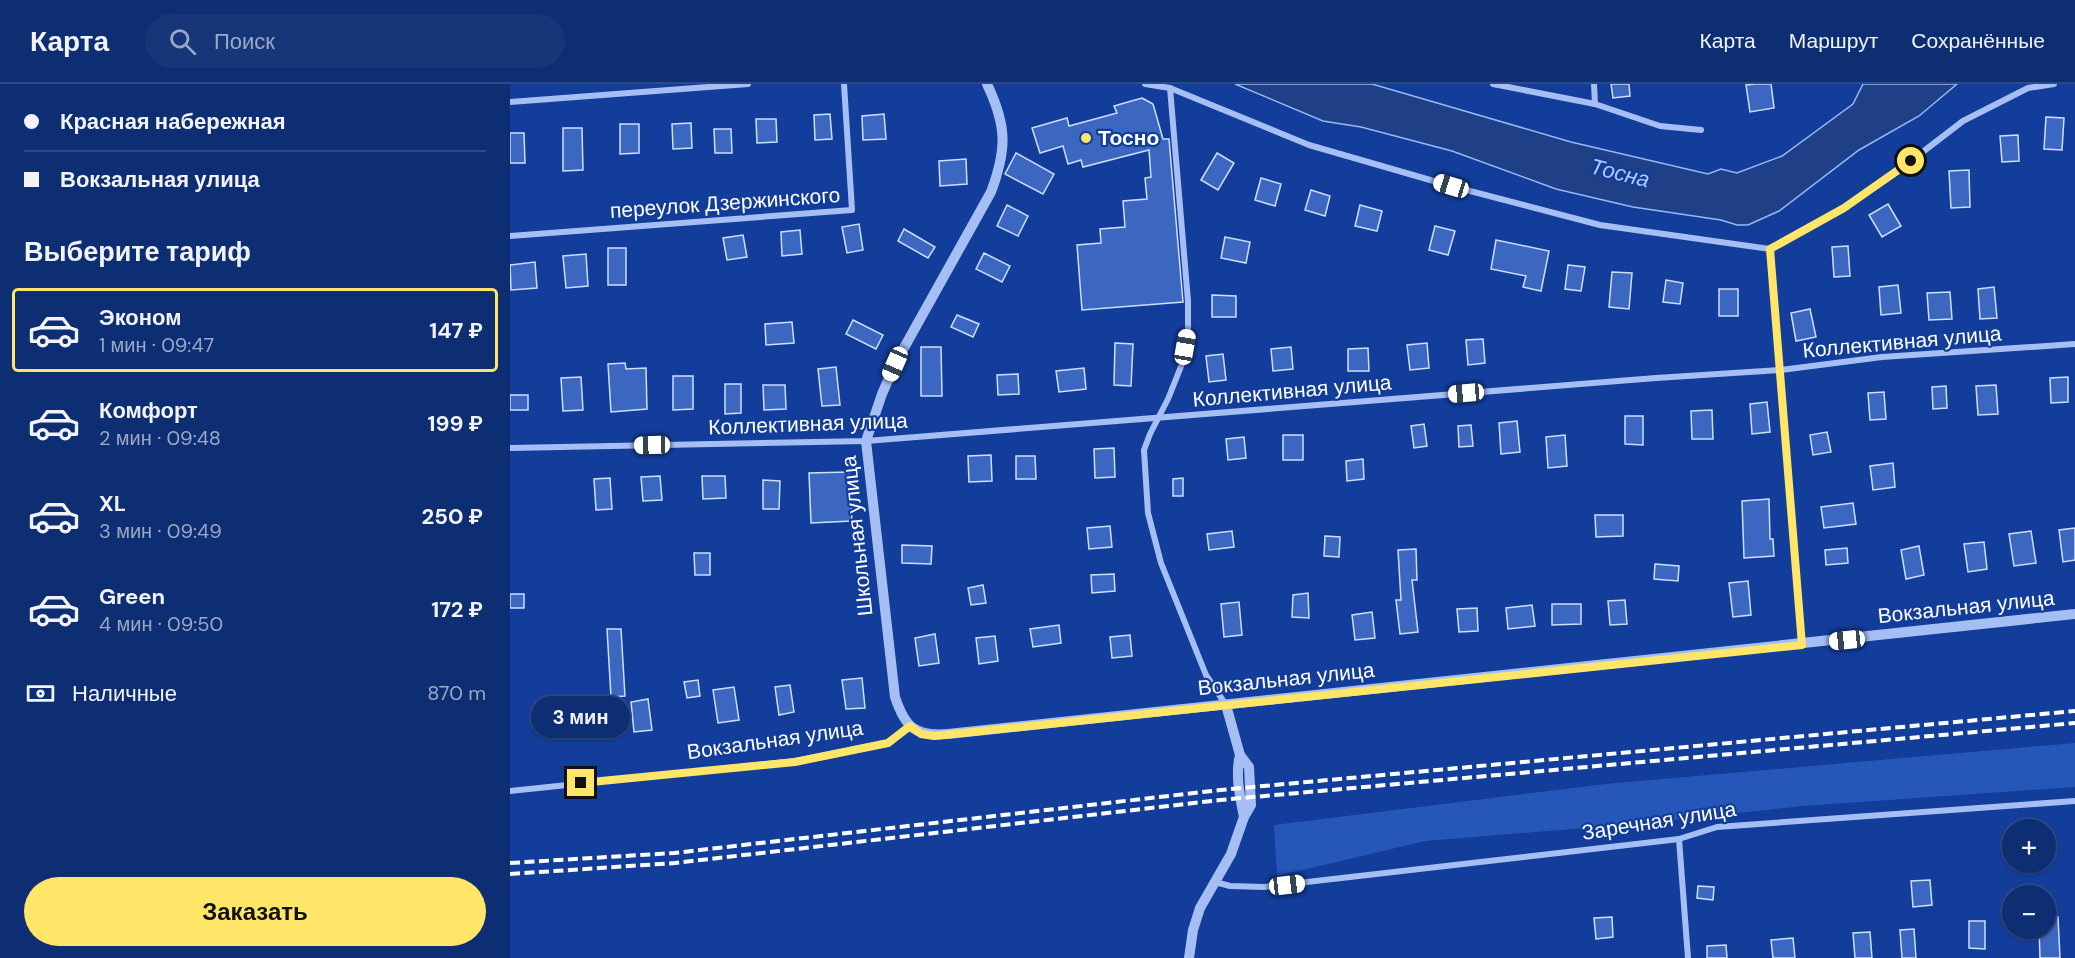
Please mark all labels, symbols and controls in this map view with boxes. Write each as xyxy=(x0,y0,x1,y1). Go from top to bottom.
search box xyxy=(145,14,565,68)
text: Карта xyxy=(30,23,109,60)
icon: search xyxy=(166,25,199,58)
text: Поиск xyxy=(214,27,275,56)
text: Карта xyxy=(1700,27,1756,55)
text: Маршрут xyxy=(1789,27,1878,55)
text: Сохранённые xyxy=(1911,27,2045,55)
text: Красная набережная xyxy=(60,107,286,136)
place label: Тосно xyxy=(1098,124,1159,152)
marker: Тосно xyxy=(1079,131,1093,145)
route start xyxy=(1897,147,1924,174)
water label: Тосна xyxy=(1587,152,1653,194)
text: Вокзальная улица xyxy=(60,165,260,194)
car xyxy=(1431,172,1471,200)
street label: переулок Дзержинского xyxy=(609,181,841,225)
text: Выберите тариф xyxy=(24,234,251,269)
icon: car xyxy=(27,303,81,357)
text: Эконом xyxy=(99,303,182,332)
text: 147 ₽ xyxy=(429,316,483,345)
street label: Коллективная улица xyxy=(1801,319,2003,365)
car xyxy=(1173,328,1197,366)
text: 1 мин · 09:47 xyxy=(99,332,214,358)
car xyxy=(879,344,911,384)
street label: Коллективная улица xyxy=(1191,368,1393,414)
car xyxy=(1447,382,1485,404)
icon: car xyxy=(27,396,81,450)
text: Комфорт xyxy=(99,396,198,425)
street label: Коллективная улица xyxy=(708,407,909,441)
text: 199 ₽ xyxy=(427,409,483,438)
text: 2 мин · 09:48 xyxy=(99,425,221,451)
car xyxy=(634,436,670,454)
street label: Школьная улица xyxy=(835,454,879,618)
icon: car xyxy=(27,489,81,543)
text: XL xyxy=(99,489,126,518)
text: 250 ₽ xyxy=(422,502,483,531)
text: 3 мин · 09:49 xyxy=(99,518,222,544)
icon: car xyxy=(27,582,81,636)
text: Green xyxy=(99,582,165,611)
street label: Вокзальная улица xyxy=(1876,584,2056,630)
text: 172 ₽ xyxy=(431,595,483,624)
text: 4 мин · 09:50 xyxy=(99,611,223,637)
car xyxy=(1828,629,1866,651)
street label: Вокзальная улица xyxy=(1196,656,1376,702)
icon: cash xyxy=(24,677,57,710)
text: Наличные xyxy=(72,679,177,708)
text: 870 m xyxy=(427,680,486,706)
callout: 3 мин xyxy=(532,696,631,738)
text: 3 мин xyxy=(553,704,608,730)
street label: Вокзальная улица xyxy=(685,714,865,766)
route end xyxy=(567,769,594,796)
street label: Заречная улица xyxy=(1580,795,1739,847)
map controls xyxy=(2002,819,2056,939)
button: + xyxy=(2002,819,2056,873)
car xyxy=(1268,874,1306,896)
button: Заказать xyxy=(24,877,486,946)
button: − xyxy=(2002,885,2056,939)

